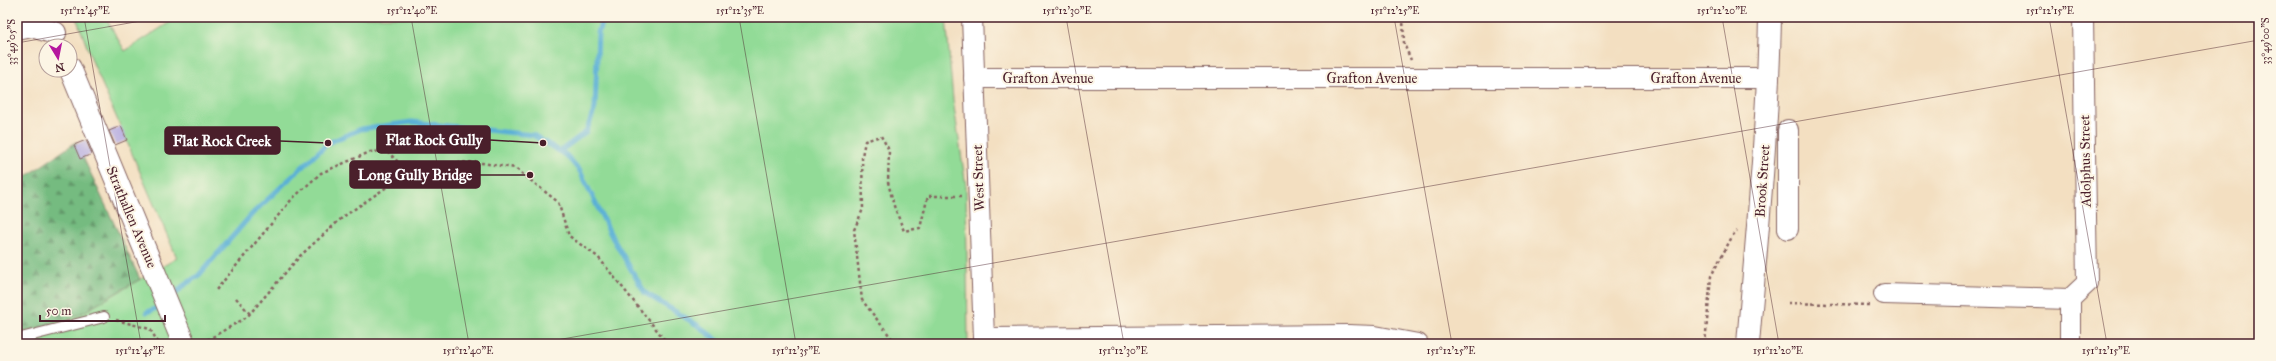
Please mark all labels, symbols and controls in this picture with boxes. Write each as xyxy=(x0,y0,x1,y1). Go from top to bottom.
text: 151°12'45"E xyxy=(60,5,110,17)
text: 151°12'40"E xyxy=(387,5,437,17)
text: 151°12'35"E xyxy=(716,5,764,17)
text: 151°12'30"E xyxy=(1042,5,1092,17)
text: 151°12'25"E xyxy=(1371,5,1419,17)
text: 151°12'20"E xyxy=(1697,5,1747,17)
text: 151°12'15"E xyxy=(2026,5,2074,17)
text: 33°49'00"S xyxy=(2260,17,2272,65)
text: 33°49'05"S xyxy=(6,19,18,65)
north arrow xyxy=(38,38,78,78)
text: N xyxy=(53,60,65,75)
street label: Grafton Avenue xyxy=(1003,70,1094,87)
street label: Grafton Avenue xyxy=(1327,70,1418,87)
street label: Grafton Avenue xyxy=(1651,70,1742,87)
street label: Adolphus Street xyxy=(2076,115,2095,208)
callout: Flat Rock Gully xyxy=(377,126,490,153)
callout: Flat Rock Creek xyxy=(165,127,280,154)
text: Flat Rock Gully xyxy=(385,131,484,150)
text: Flat Rock Creek xyxy=(173,132,272,150)
street label: West Street xyxy=(969,144,988,211)
street label: Brook Street xyxy=(1751,144,1774,218)
callout: Long Gully Bridge xyxy=(350,161,480,188)
street label: Strathallen Avenue xyxy=(102,164,161,271)
text: Long Gully Bridge xyxy=(358,166,473,185)
scale bar xyxy=(40,297,165,323)
text: 50 m xyxy=(46,304,71,318)
text: 151°12'45"E xyxy=(115,345,165,357)
text: 151°12'40"E xyxy=(443,345,493,357)
text: 151°12'35"E xyxy=(772,345,820,357)
text: 151°12'30"E xyxy=(1098,345,1148,357)
text: 151°12'25"E xyxy=(1427,345,1475,357)
text: 151°12'20"E xyxy=(1753,345,1803,357)
text: 151°12'15"E xyxy=(2082,345,2130,357)

